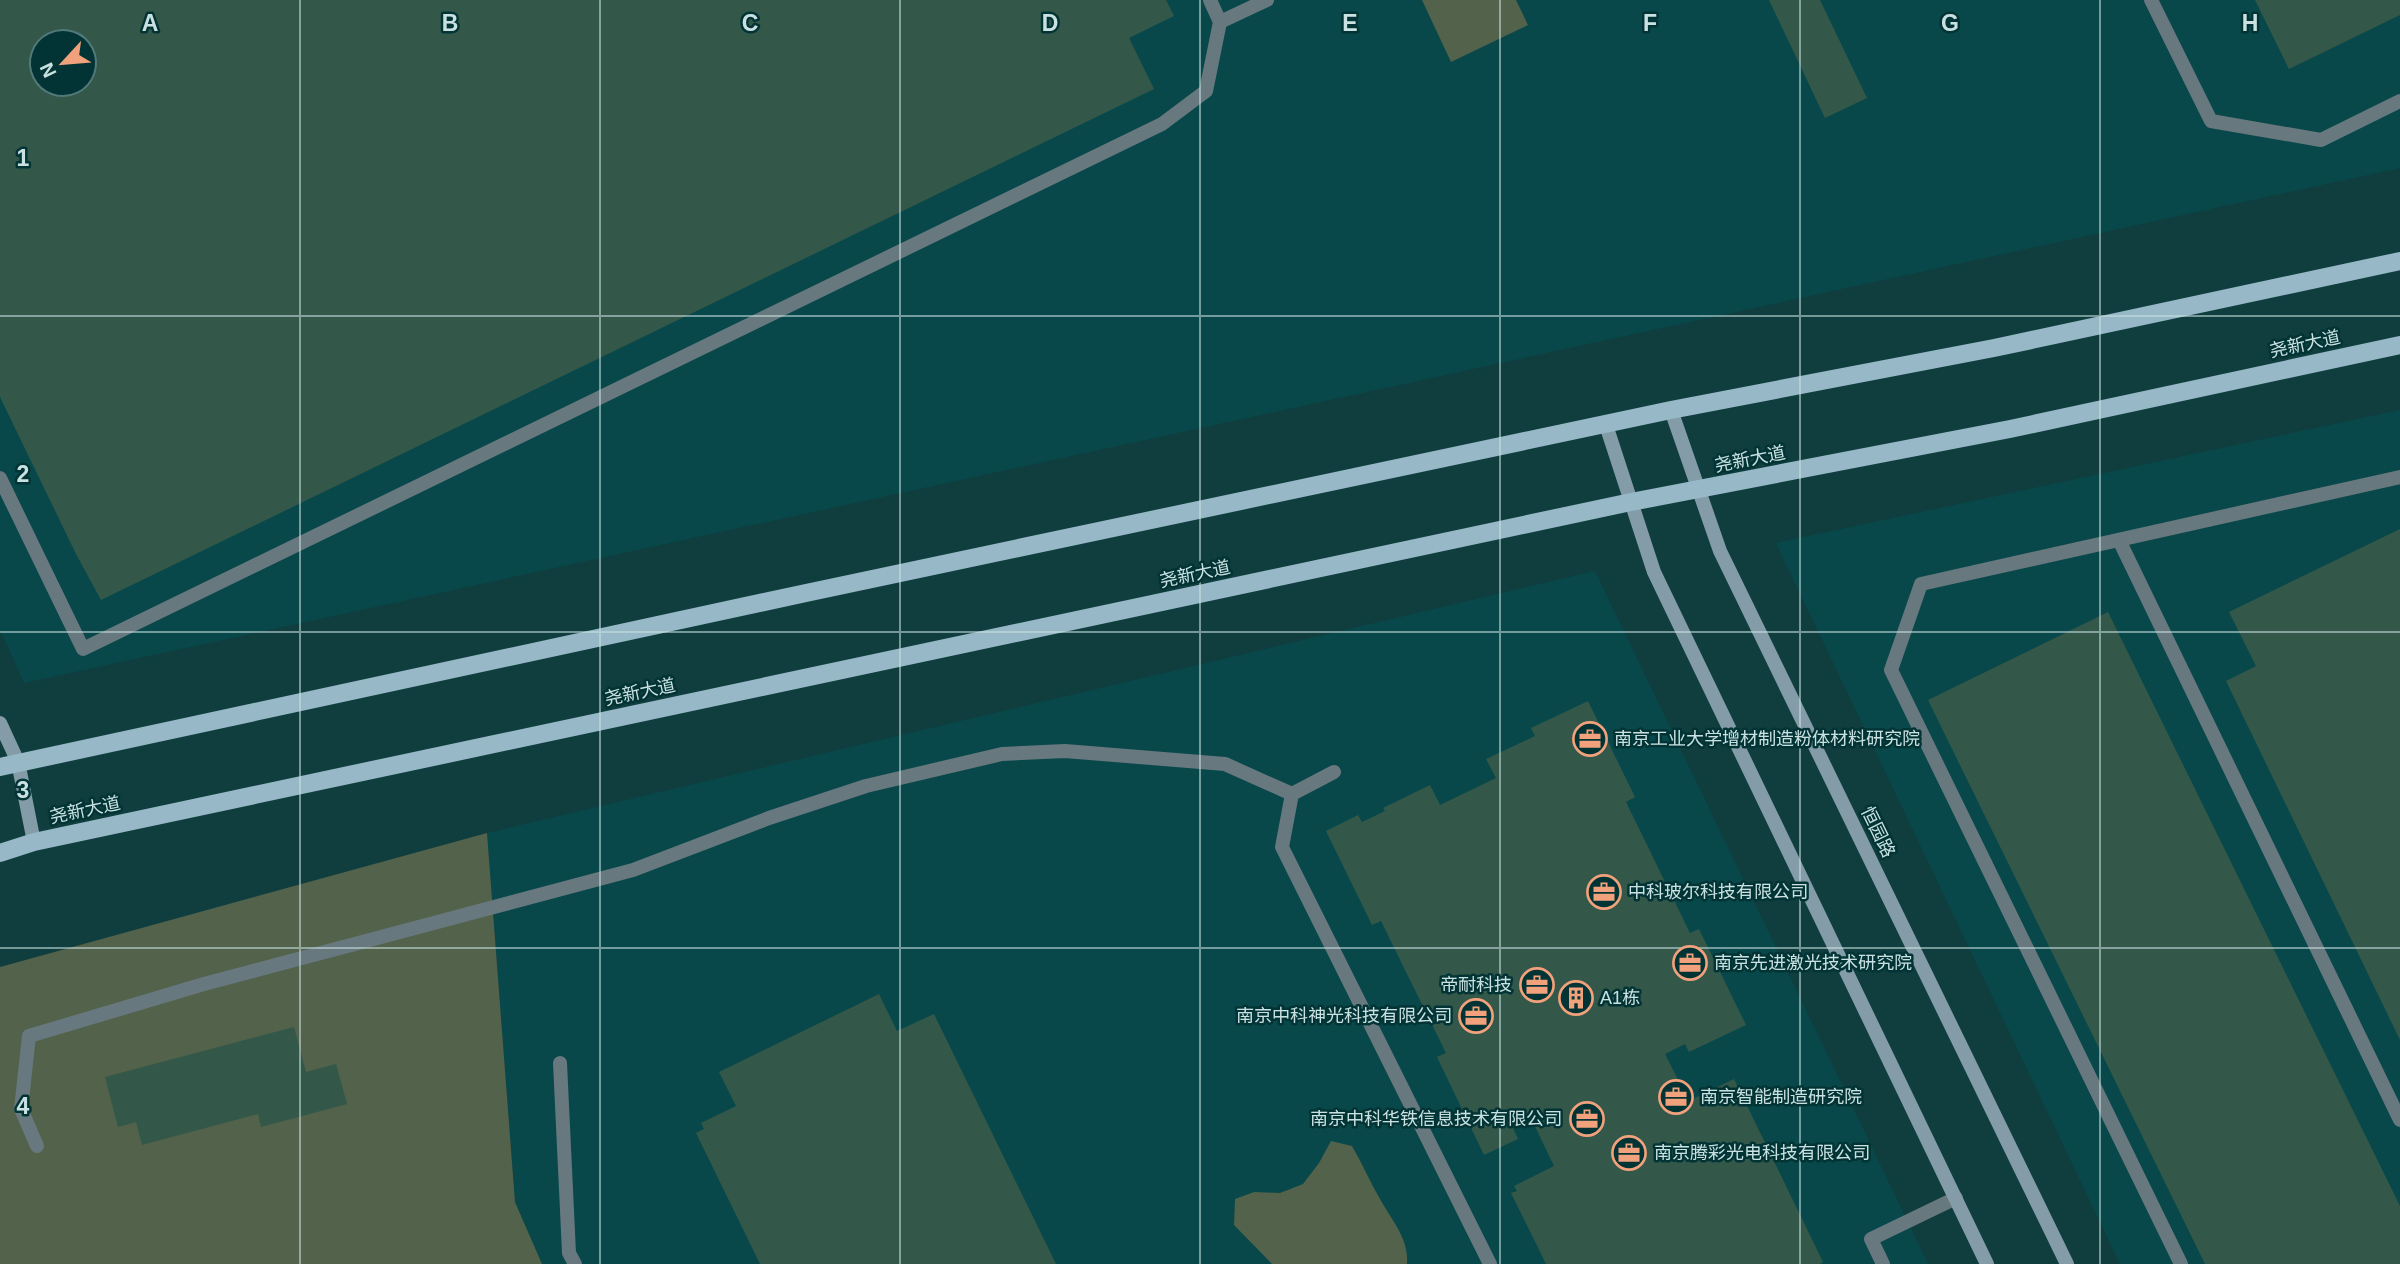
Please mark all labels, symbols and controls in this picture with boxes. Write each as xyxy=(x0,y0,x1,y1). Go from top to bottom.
text: A xyxy=(142,10,158,36)
text: B xyxy=(442,10,458,36)
text: C xyxy=(742,10,758,36)
text: D xyxy=(1042,10,1058,36)
text: E xyxy=(1342,10,1358,36)
text: F xyxy=(1643,10,1657,36)
text: G xyxy=(1941,10,1959,36)
text: H xyxy=(2242,10,2258,36)
north arrow xyxy=(28,28,98,98)
text: N xyxy=(36,59,61,81)
text: 1 xyxy=(17,145,30,171)
street label: 尧新大道 xyxy=(2268,327,2342,361)
street label: 尧新大道 xyxy=(1713,442,1787,476)
text: 2 xyxy=(17,461,29,487)
street label: 尧新大道 xyxy=(1158,557,1232,591)
street label: 尧新大道 xyxy=(603,675,677,709)
office icon: 南京工业大学增材制造粉体材料研究院 xyxy=(1571,720,1609,758)
place label: 南京工业大学增材制造粉体材料研究院 xyxy=(1614,729,1920,749)
text: 3 xyxy=(17,777,29,803)
street label: 尧新大道 xyxy=(48,793,122,827)
street label: 恒园路 xyxy=(1857,803,1899,861)
office icon: 中科玻尔科技有限公司 xyxy=(1585,873,1623,911)
place label: 中科玻尔科技有限公司 xyxy=(1628,882,1808,902)
office icon: 南京先进激光技术研究院 xyxy=(1671,944,1709,982)
place label: 南京先进激光技术研究院 xyxy=(1714,953,1912,973)
office icon: 帝耐科技 xyxy=(1518,966,1556,1004)
place label: 帝耐科技 xyxy=(1440,975,1512,995)
building icon: A1栋 xyxy=(1557,979,1595,1017)
place label: A1栋 xyxy=(1600,988,1640,1008)
office icon: 南京中科神光科技有限公司 xyxy=(1457,997,1495,1035)
place label: 南京中科神光科技有限公司 xyxy=(1236,1006,1452,1026)
office icon: 南京智能制造研究院 xyxy=(1657,1078,1695,1116)
place label: 南京智能制造研究院 xyxy=(1700,1087,1862,1107)
text: 4 xyxy=(17,1093,30,1119)
office icon: 南京中科华铁信息技术有限公司 xyxy=(1568,1100,1606,1138)
place label: 南京中科华铁信息技术有限公司 xyxy=(1310,1109,1562,1129)
office icon: 南京腾彩光电科技有限公司 xyxy=(1610,1134,1648,1172)
place label: 南京腾彩光电科技有限公司 xyxy=(1654,1143,1870,1163)

